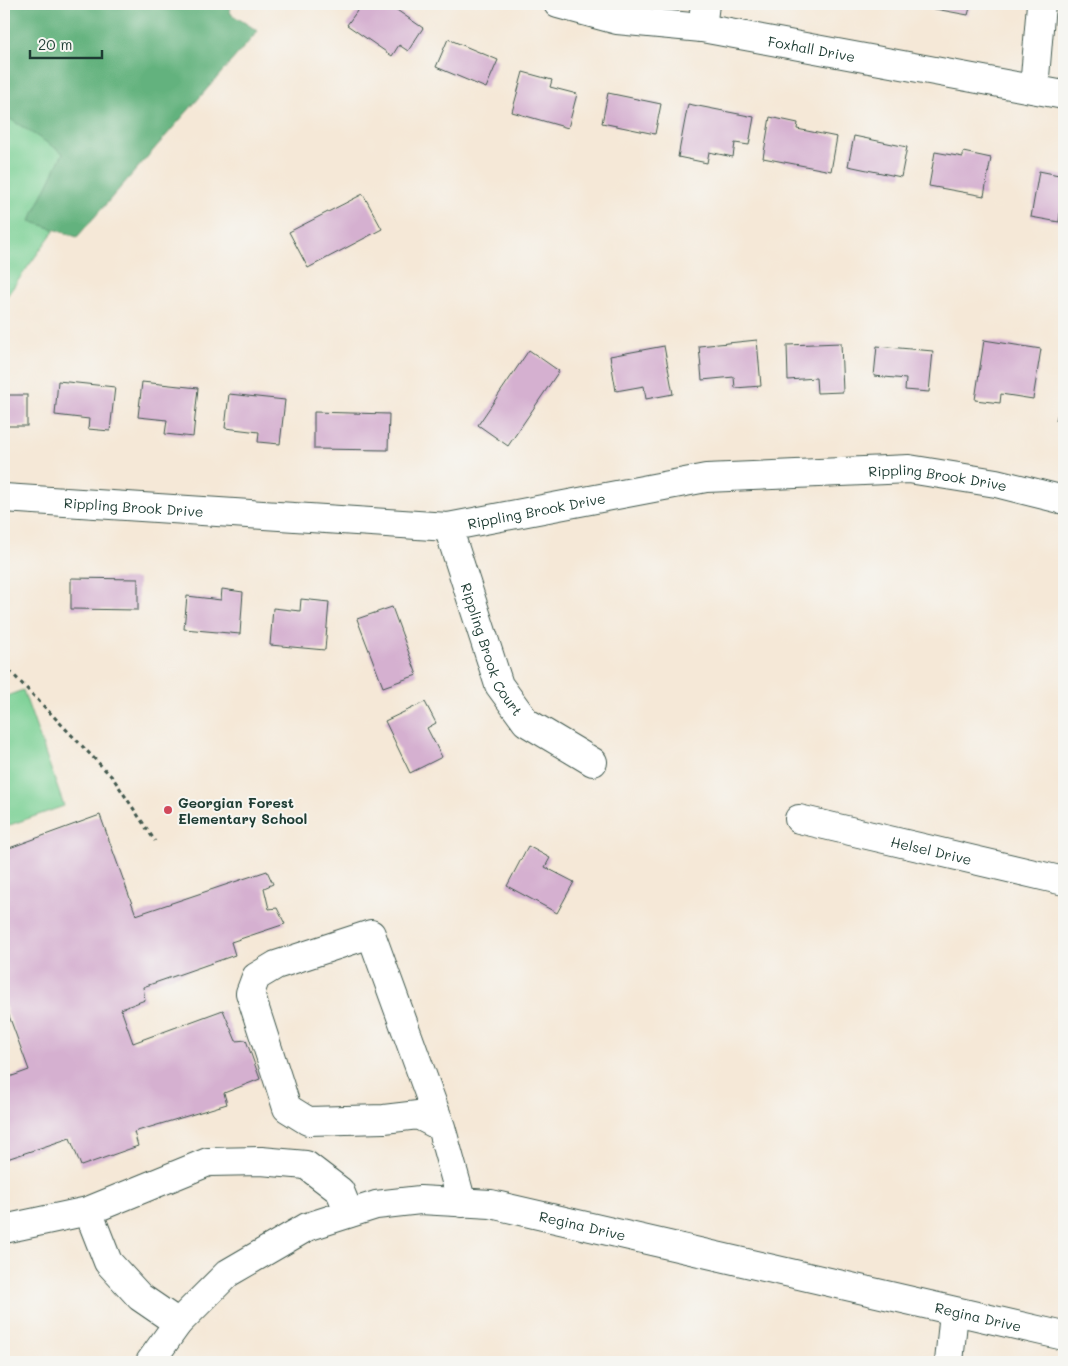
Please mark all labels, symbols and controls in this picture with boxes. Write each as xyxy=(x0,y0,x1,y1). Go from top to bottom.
scale bar xyxy=(30,28,102,60)
street label: Foxhall Drive xyxy=(766,31,857,66)
text: 20 m xyxy=(38,34,72,54)
street label: Rippling Brook Drive xyxy=(868,459,1009,495)
street label: Rippling Brook Drive xyxy=(466,488,607,533)
street label: Rippling Brook Drive xyxy=(63,492,204,521)
street label: Rippling Brook Court xyxy=(457,580,527,719)
place label: Georgian Forest Elementary School xyxy=(178,793,307,828)
marker: Georgian Forest Elementary School xyxy=(162,804,174,816)
street label: Helsel Drive xyxy=(889,831,974,869)
street label: Regina Drive xyxy=(538,1206,628,1244)
street label: Regina Drive xyxy=(933,1297,1023,1335)

